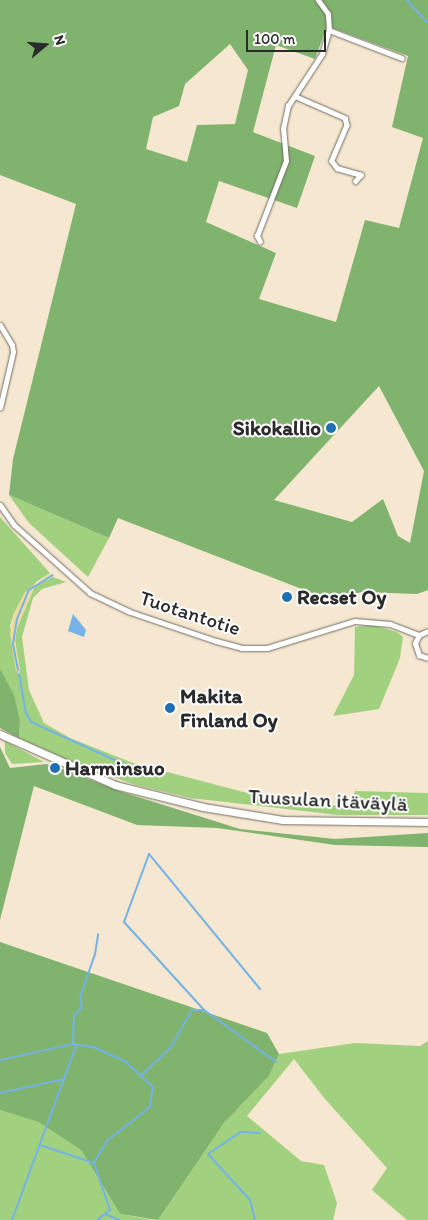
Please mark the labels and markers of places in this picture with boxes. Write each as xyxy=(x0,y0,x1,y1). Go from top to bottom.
place label: Sikokallio xyxy=(233,415,321,441)
marker: Sikokallio xyxy=(325,422,337,434)
place label: Recset Oy xyxy=(297,584,386,610)
marker: Recset Oy xyxy=(281,591,293,603)
place label: Makita Finland Oy xyxy=(180,683,277,733)
marker: Makita Finland Oy xyxy=(164,702,176,714)
place label: Harminsuo xyxy=(65,755,165,781)
marker: Harminsuo xyxy=(49,762,61,774)

